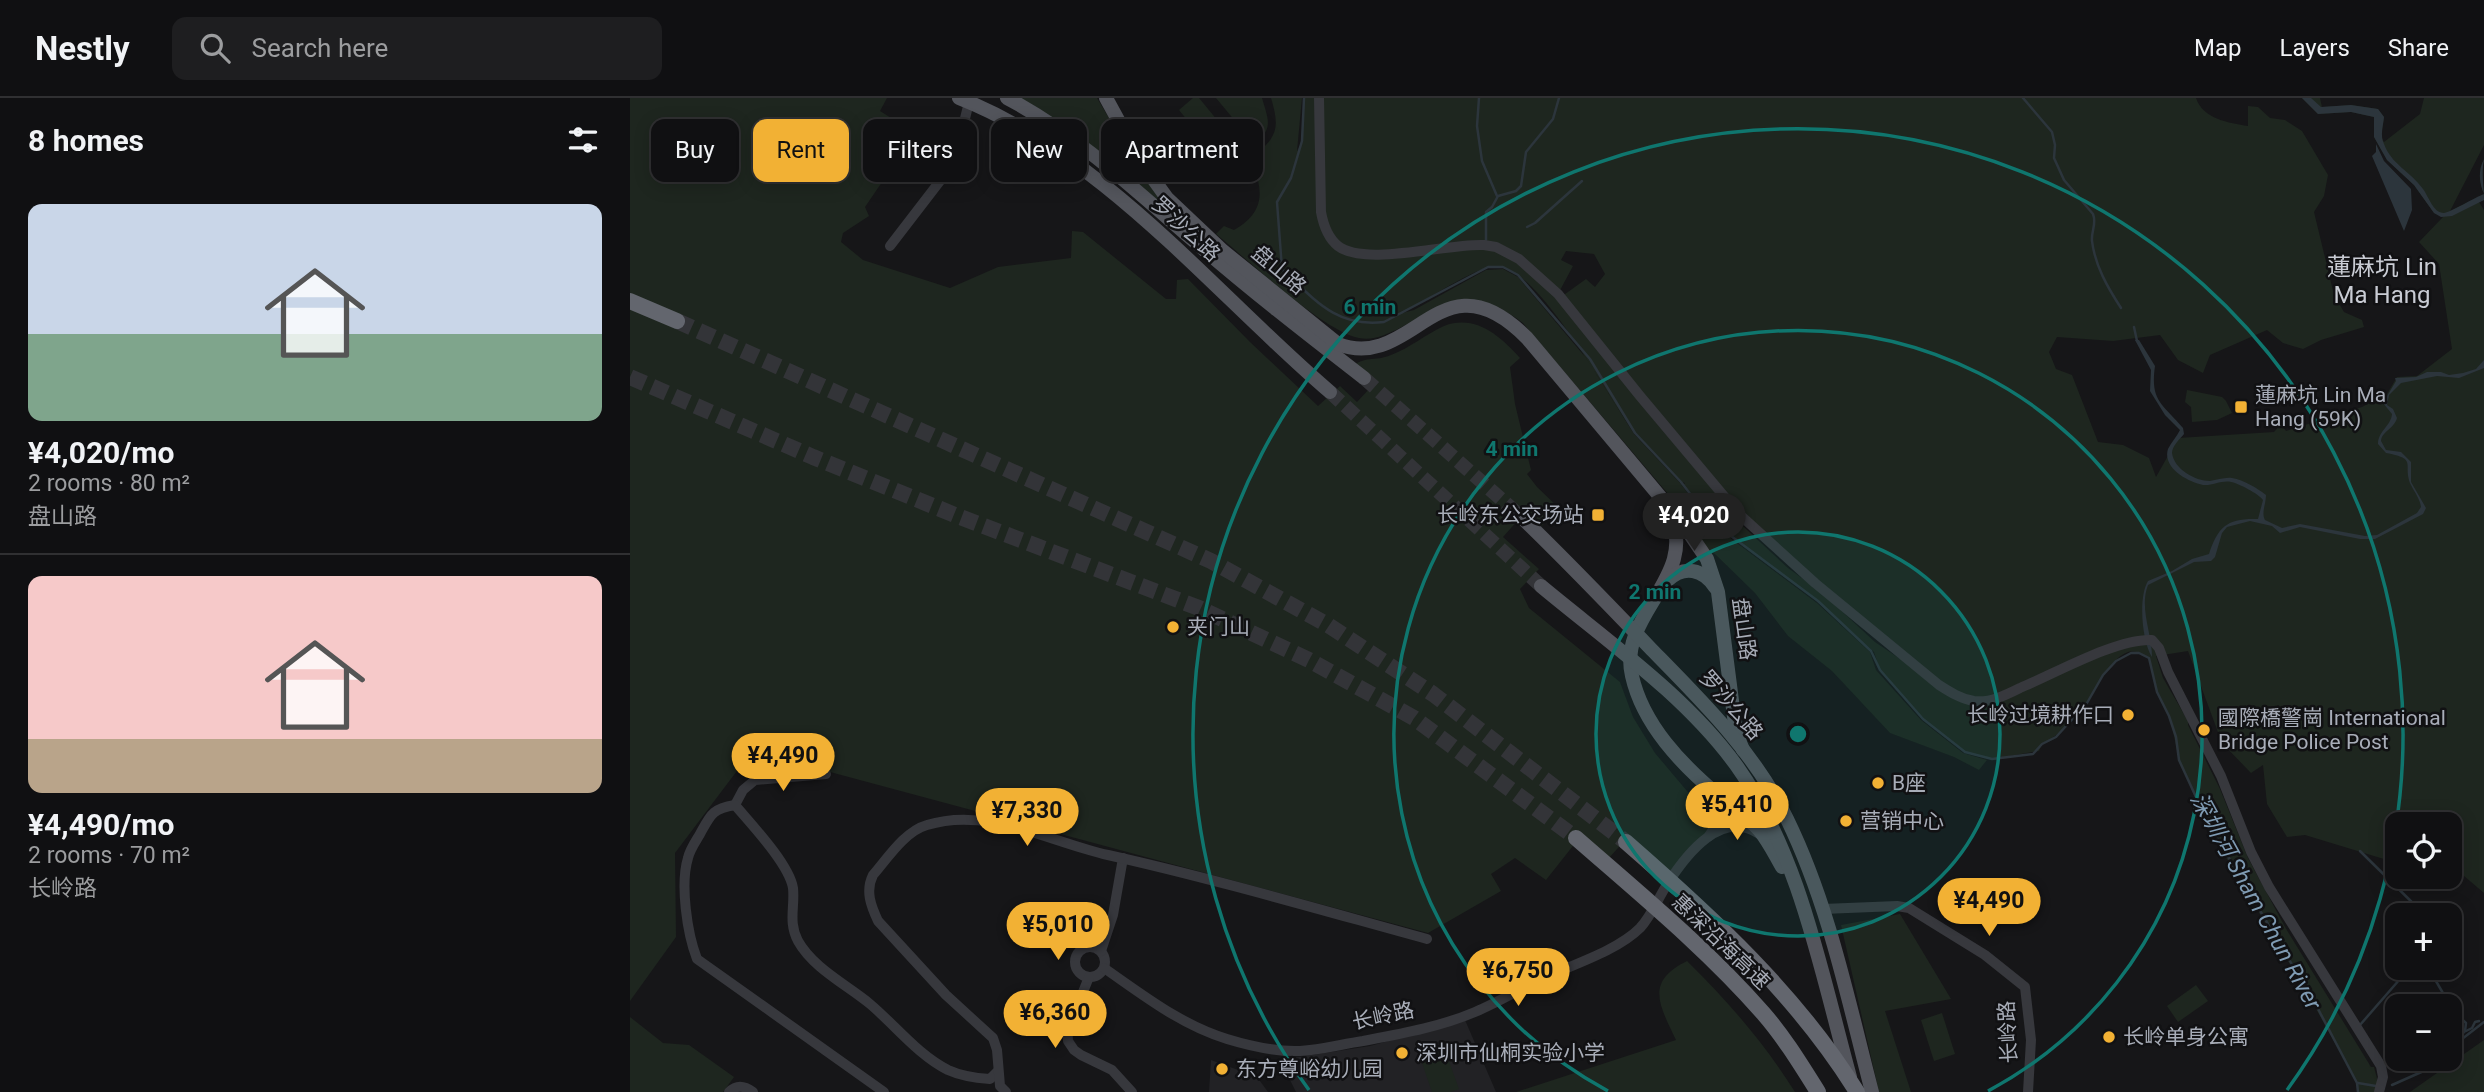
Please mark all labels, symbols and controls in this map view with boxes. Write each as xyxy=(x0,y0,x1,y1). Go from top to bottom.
search box xyxy=(172,17,662,80)
text: Nestly xyxy=(35,29,130,68)
icon: search xyxy=(196,29,234,67)
text: Search here xyxy=(252,33,388,63)
text: Map xyxy=(2194,34,2242,62)
text: Layers xyxy=(2280,34,2350,62)
text: Share xyxy=(2388,34,2449,62)
chip: Buy xyxy=(651,119,739,182)
chip: Rent xyxy=(753,119,849,182)
chip: Filters xyxy=(863,119,977,182)
chip: New xyxy=(991,119,1087,182)
chip: Apartment xyxy=(1101,119,1263,182)
icon: filters xyxy=(564,121,602,159)
text: 8 homes xyxy=(28,123,144,158)
street label: 罗沙公路 xyxy=(1147,192,1225,266)
street label: 盘山路 xyxy=(1247,241,1311,299)
icon: home xyxy=(252,250,378,376)
district label: 蓮麻坑 Lin Ma Hang xyxy=(2327,253,2437,309)
text: 6 min xyxy=(1344,295,1396,319)
place label: 蓮麻坑 Lin Ma Hang (59K) xyxy=(2255,383,2386,431)
marker: 蓮麻坑 Lin Ma Hang (59K) xyxy=(2233,399,2249,415)
text: ¥4,020/mo xyxy=(28,435,174,470)
text: 4 min xyxy=(1486,437,1538,461)
text: 2 rooms · 80 m² xyxy=(28,470,190,497)
pin: ¥4,020 xyxy=(1637,494,1751,553)
text: ¥4,020 xyxy=(1659,502,1729,529)
text: 盘山路 xyxy=(28,503,97,530)
place label: 长岭东公交场站 xyxy=(1437,503,1584,527)
marker: 长岭东公交场站 xyxy=(1590,507,1606,523)
text: 2 min xyxy=(1629,580,1681,604)
street label: 盘山路 xyxy=(1728,596,1760,662)
place label: 夹门山 xyxy=(1187,615,1250,639)
marker: 夹门山 xyxy=(1165,619,1181,635)
icon: home xyxy=(252,622,378,748)
street label: 罗沙公路 xyxy=(1694,665,1768,745)
place label: 长岭过境耕作口 xyxy=(1967,703,2114,727)
place label: 國際橋警崗 International Bridge Police Post xyxy=(2218,706,2446,754)
marker: 长岭过境耕作口 xyxy=(2120,707,2136,723)
centre of rings xyxy=(1786,722,1810,746)
marker: 國際橋警崗 International Bridge Police Post xyxy=(2196,722,2212,738)
pin: ¥4,490 xyxy=(726,734,840,793)
text: ¥4,490 xyxy=(748,742,818,769)
place label: B座 xyxy=(1892,771,1926,795)
marker: B座 xyxy=(1870,775,1886,791)
pin: ¥5,410 xyxy=(1680,782,1794,842)
pin: ¥7,330 xyxy=(970,788,1084,848)
water label: 深圳河 Sham Chun River xyxy=(2185,788,2327,1016)
text: ¥5,410 xyxy=(1702,791,1772,818)
text: ¥7,330 xyxy=(992,797,1062,824)
text: ¥4,490/mo xyxy=(28,807,174,842)
place label: 营销中心 xyxy=(1860,809,1944,833)
map controls xyxy=(2385,812,2462,1071)
button: locate xyxy=(2385,812,2462,889)
marker: 营销中心 xyxy=(1838,813,1854,829)
text: 2 rooms · 70 m² xyxy=(28,842,190,869)
text: 长岭路 xyxy=(28,875,97,902)
pin: ¥4,490 xyxy=(1932,878,2046,938)
text: ¥4,490 xyxy=(1954,887,2024,914)
street label: 惠深沿海高速 xyxy=(1667,890,1775,994)
pin: ¥5,010 xyxy=(1001,902,1115,962)
button: + xyxy=(2385,903,2462,980)
text: ¥5,010 xyxy=(1023,911,1093,938)
pin: ¥6,750 xyxy=(1461,948,1575,1008)
text: ¥6,750 xyxy=(1483,957,1553,984)
pin: ¥6,360 xyxy=(998,990,1112,1050)
button: − xyxy=(2385,994,2462,1071)
street label: 长岭路 xyxy=(1350,998,1416,1034)
text: ¥6,360 xyxy=(1020,999,1090,1026)
street label: 长岭路 xyxy=(1994,1000,2022,1064)
place label: 长岭单身公寓 xyxy=(2123,1025,2249,1049)
marker: 长岭单身公寓 xyxy=(2101,1029,2117,1045)
place label: 深圳市仙桐实验小学 xyxy=(1416,1041,1605,1065)
marker: 深圳市仙桐实验小学 xyxy=(1394,1045,1410,1061)
place label: 东方尊峪幼儿园 xyxy=(1236,1057,1383,1081)
marker: 东方尊峪幼儿园 xyxy=(1214,1061,1230,1077)

